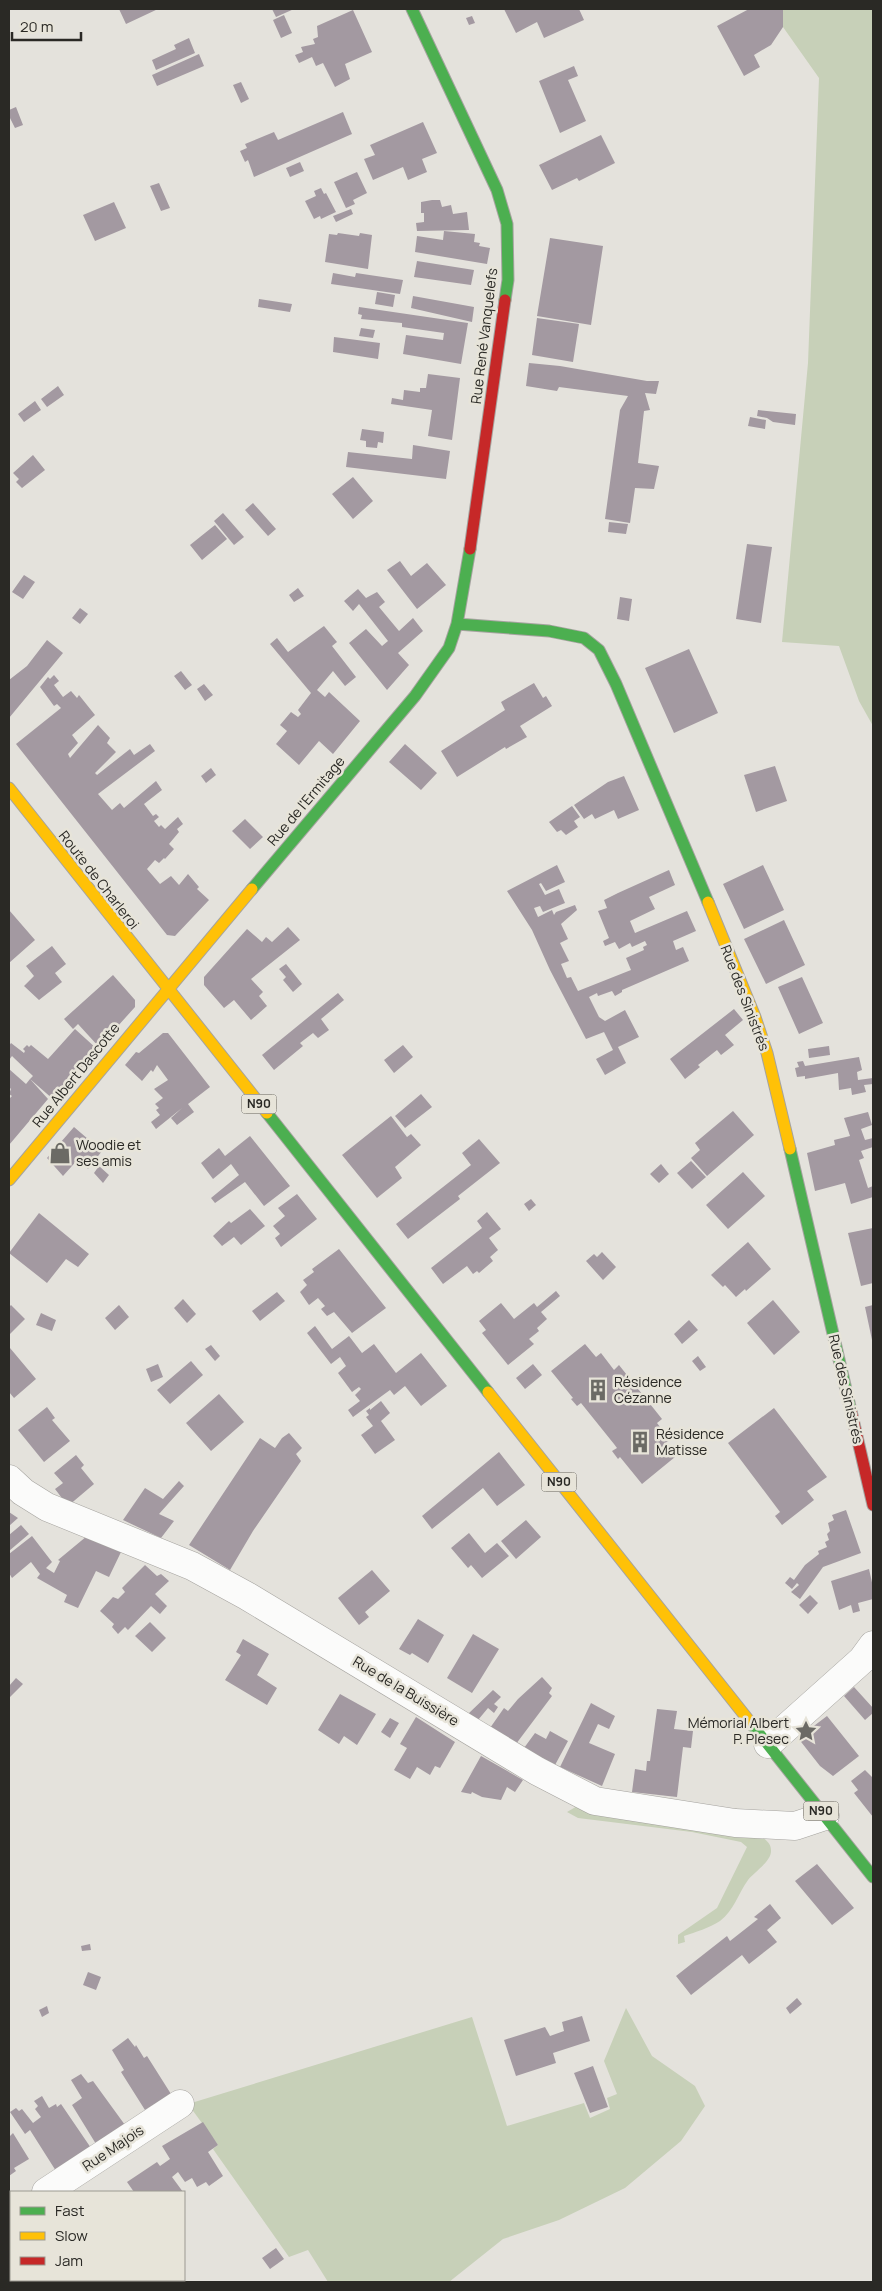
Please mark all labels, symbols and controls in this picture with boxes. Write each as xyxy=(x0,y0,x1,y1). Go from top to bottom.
scale bar xyxy=(12,10,81,42)
text: 20 m xyxy=(20,16,53,37)
street label: Rue René Vanquelefs xyxy=(466,267,501,405)
street label: Rue de l'Ermitage xyxy=(263,752,349,849)
street label: Route de Charleroi xyxy=(55,827,144,933)
street label: Rue des Sinistrés xyxy=(717,942,774,1053)
street label: Rue Albert Dascotte xyxy=(28,1019,124,1131)
road number: N90 xyxy=(242,1094,276,1114)
place label: Woodie et ses amis xyxy=(76,1135,142,1170)
shop icon: Woodie et ses amis xyxy=(47,1140,73,1166)
street label: Rue des Sinistrés xyxy=(825,1332,868,1445)
place label: Résidence Cézanne xyxy=(614,1372,682,1407)
building icon: Résidence Cézanne xyxy=(585,1377,611,1403)
place label: Résidence Matisse xyxy=(656,1424,724,1459)
building icon: Résidence Matisse xyxy=(627,1429,653,1455)
road number: N90 xyxy=(542,1472,576,1491)
street label: Rue de la Buissière xyxy=(350,1651,463,1730)
place label: Mémorial Albert P. Plesec xyxy=(688,1713,789,1748)
place icon: Mémorial Albert P. Plesec xyxy=(793,1718,819,1744)
road number: N90 xyxy=(804,1802,838,1820)
street label: Rue Majois xyxy=(78,2120,147,2175)
legend xyxy=(10,2191,185,2281)
text: Fast xyxy=(55,2200,84,2221)
text: Slow xyxy=(55,2225,88,2246)
text: Jam xyxy=(55,2250,83,2271)

